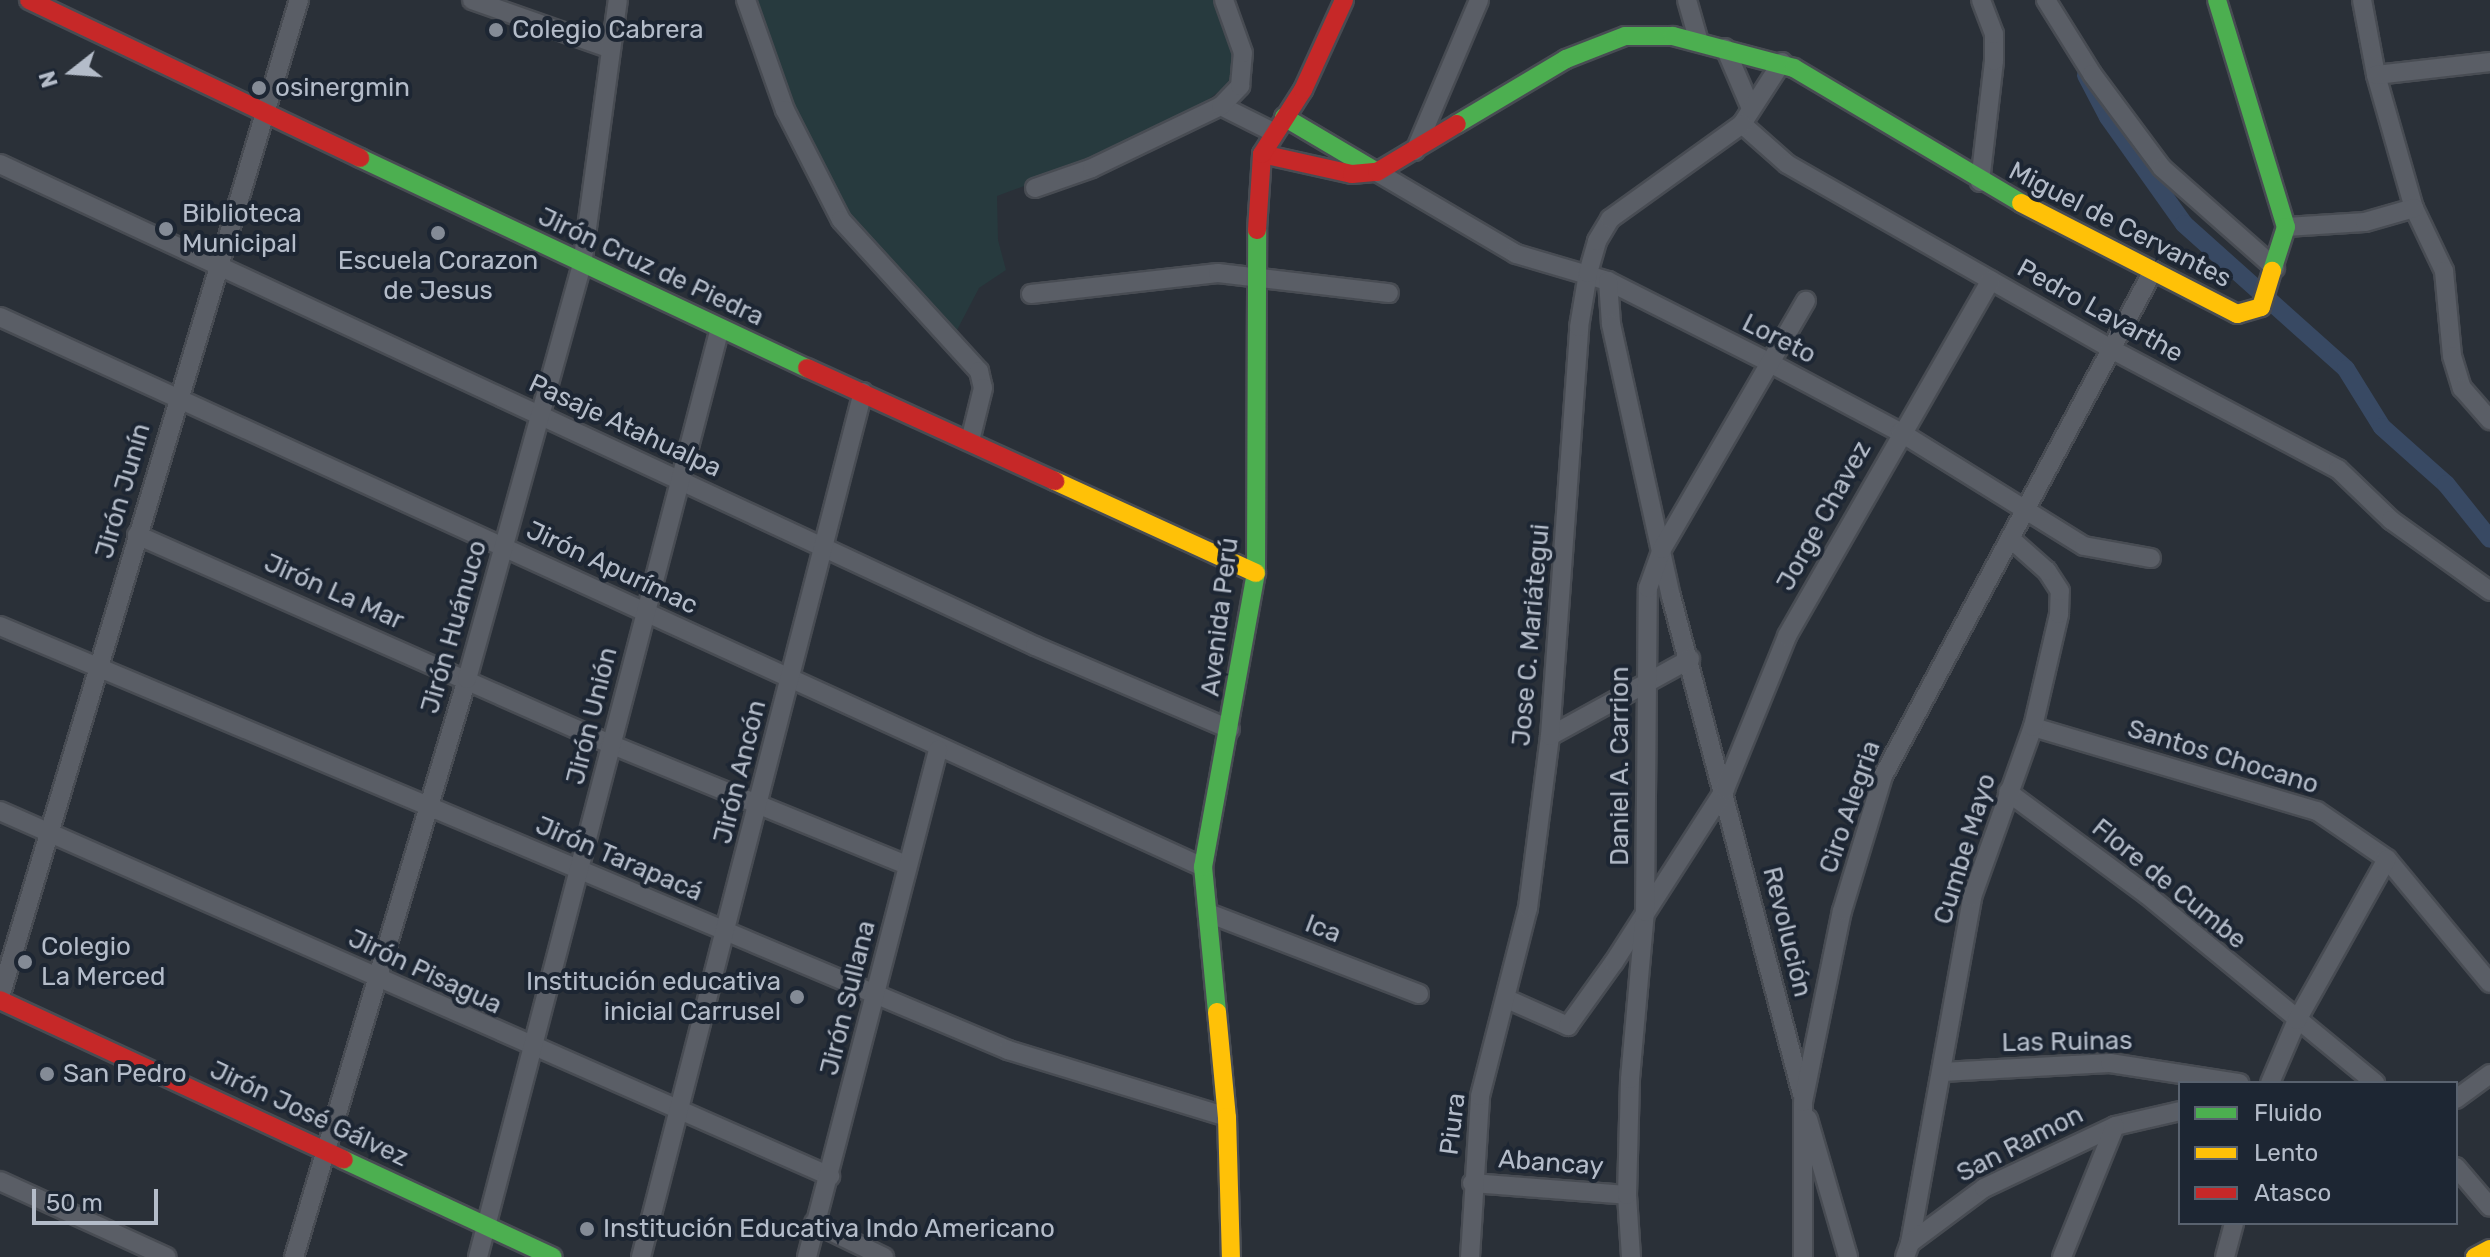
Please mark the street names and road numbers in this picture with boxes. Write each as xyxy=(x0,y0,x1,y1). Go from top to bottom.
street label: Miguel de Cervantes xyxy=(2004,155,2236,295)
street label: Jirón Cruz de Piedra xyxy=(533,201,769,333)
street label: Pedro Lavarthe xyxy=(2012,253,2188,369)
street label: Loreto xyxy=(1737,307,1821,371)
street label: Pasaje Atahualpa xyxy=(523,368,727,484)
street label: Jirón Junín xyxy=(89,420,157,562)
street label: Jorge Chavez xyxy=(1770,436,1878,596)
street label: Jirón Apurímac xyxy=(521,515,703,621)
street label: Jose C. Mariátegui xyxy=(1506,523,1556,747)
street label: Avenida Perú xyxy=(1195,536,1245,698)
street label: Jirón Huánuco xyxy=(414,537,494,717)
street label: Jirón La Mar xyxy=(259,547,409,637)
street label: Jirón Unión xyxy=(560,644,624,788)
street label: Daniel A. Carrion xyxy=(1604,666,1636,866)
street label: Jirón Ancón xyxy=(707,697,773,847)
street label: Santos Chocano xyxy=(2124,713,2322,801)
street label: Ciro Alegria xyxy=(1813,736,1887,878)
street label: Cumbe Mayo xyxy=(1927,770,2003,928)
street label: Jirón Tarapacá xyxy=(531,810,707,908)
street label: Flore de Cumbe xyxy=(2086,812,2252,956)
street label: Revolución xyxy=(1756,864,1818,1000)
street label: Ica xyxy=(1301,908,1345,950)
street label: Jirón Sullana xyxy=(814,917,882,1079)
street label: Jirón Pisagua xyxy=(343,923,507,1021)
street label: Las Ruinas xyxy=(2001,1025,2133,1059)
street label: Jirón José Gálvez xyxy=(205,1054,413,1174)
street label: Piura xyxy=(1434,1091,1472,1157)
street label: San Ramon xyxy=(1952,1099,2088,1189)
street label: Abancay xyxy=(1497,1144,1605,1182)

